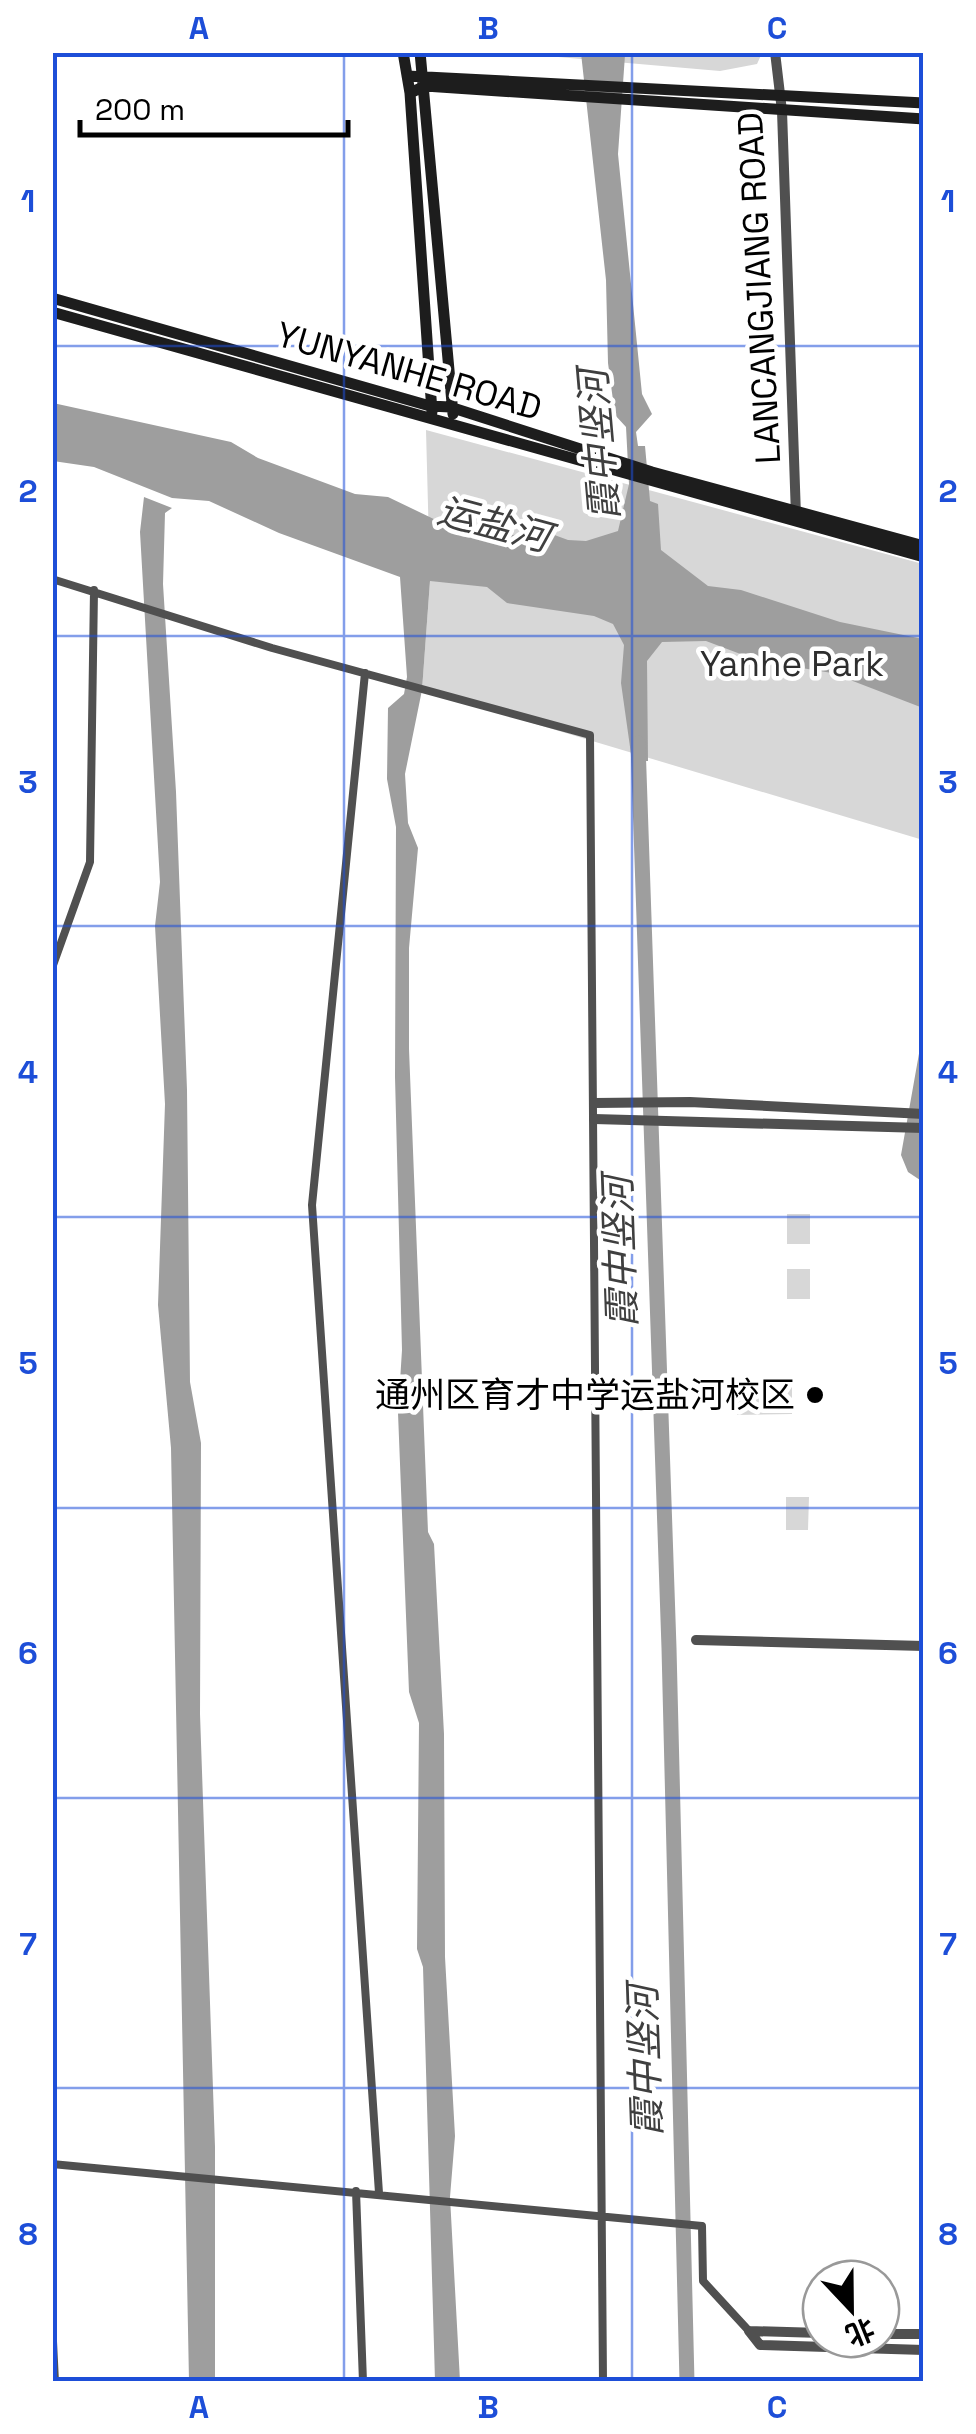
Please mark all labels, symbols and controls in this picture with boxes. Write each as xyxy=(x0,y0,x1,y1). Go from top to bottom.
text: A xyxy=(189,8,209,48)
text: B xyxy=(477,8,499,48)
text: C xyxy=(767,8,787,48)
scale bar xyxy=(80,75,348,137)
text: 200 m xyxy=(95,90,185,129)
street label: LANCANGJIANG ROAD xyxy=(728,111,790,465)
text: 1 xyxy=(21,181,35,221)
text: 1 xyxy=(941,181,955,221)
street label: YUNYANHE ROAD xyxy=(271,312,547,430)
water label: 霞中竖河 xyxy=(568,360,630,523)
text: 2 xyxy=(18,471,38,511)
text: 2 xyxy=(938,471,958,511)
water label: 运盐河 xyxy=(433,486,562,564)
park label: Yanhe Park xyxy=(700,642,884,686)
text: 3 xyxy=(18,762,38,802)
text: 3 xyxy=(938,762,958,802)
text: 4 xyxy=(18,1052,38,1092)
text: 4 xyxy=(938,1052,958,1092)
water label: 霞中竖河 xyxy=(593,1168,647,1329)
text: 5 xyxy=(18,1343,38,1383)
text: 5 xyxy=(938,1343,958,1383)
place label: 通州区育才中学运盐河校区 xyxy=(375,1373,795,1417)
marker: 通州区育才中学运盐河校区 xyxy=(804,1384,826,1406)
text: 6 xyxy=(18,1633,38,1673)
text: 6 xyxy=(938,1633,958,1673)
text: 7 xyxy=(19,1924,37,1964)
text: 7 xyxy=(939,1924,957,1964)
water label: 霞中竖河 xyxy=(618,1977,672,2138)
text: 8 xyxy=(18,2214,38,2254)
text: 8 xyxy=(938,2214,958,2254)
north arrow xyxy=(801,2259,901,2359)
text: 北 xyxy=(841,2310,880,2354)
text: A xyxy=(189,2387,209,2427)
text: B xyxy=(477,2387,499,2427)
text: C xyxy=(767,2387,787,2427)

